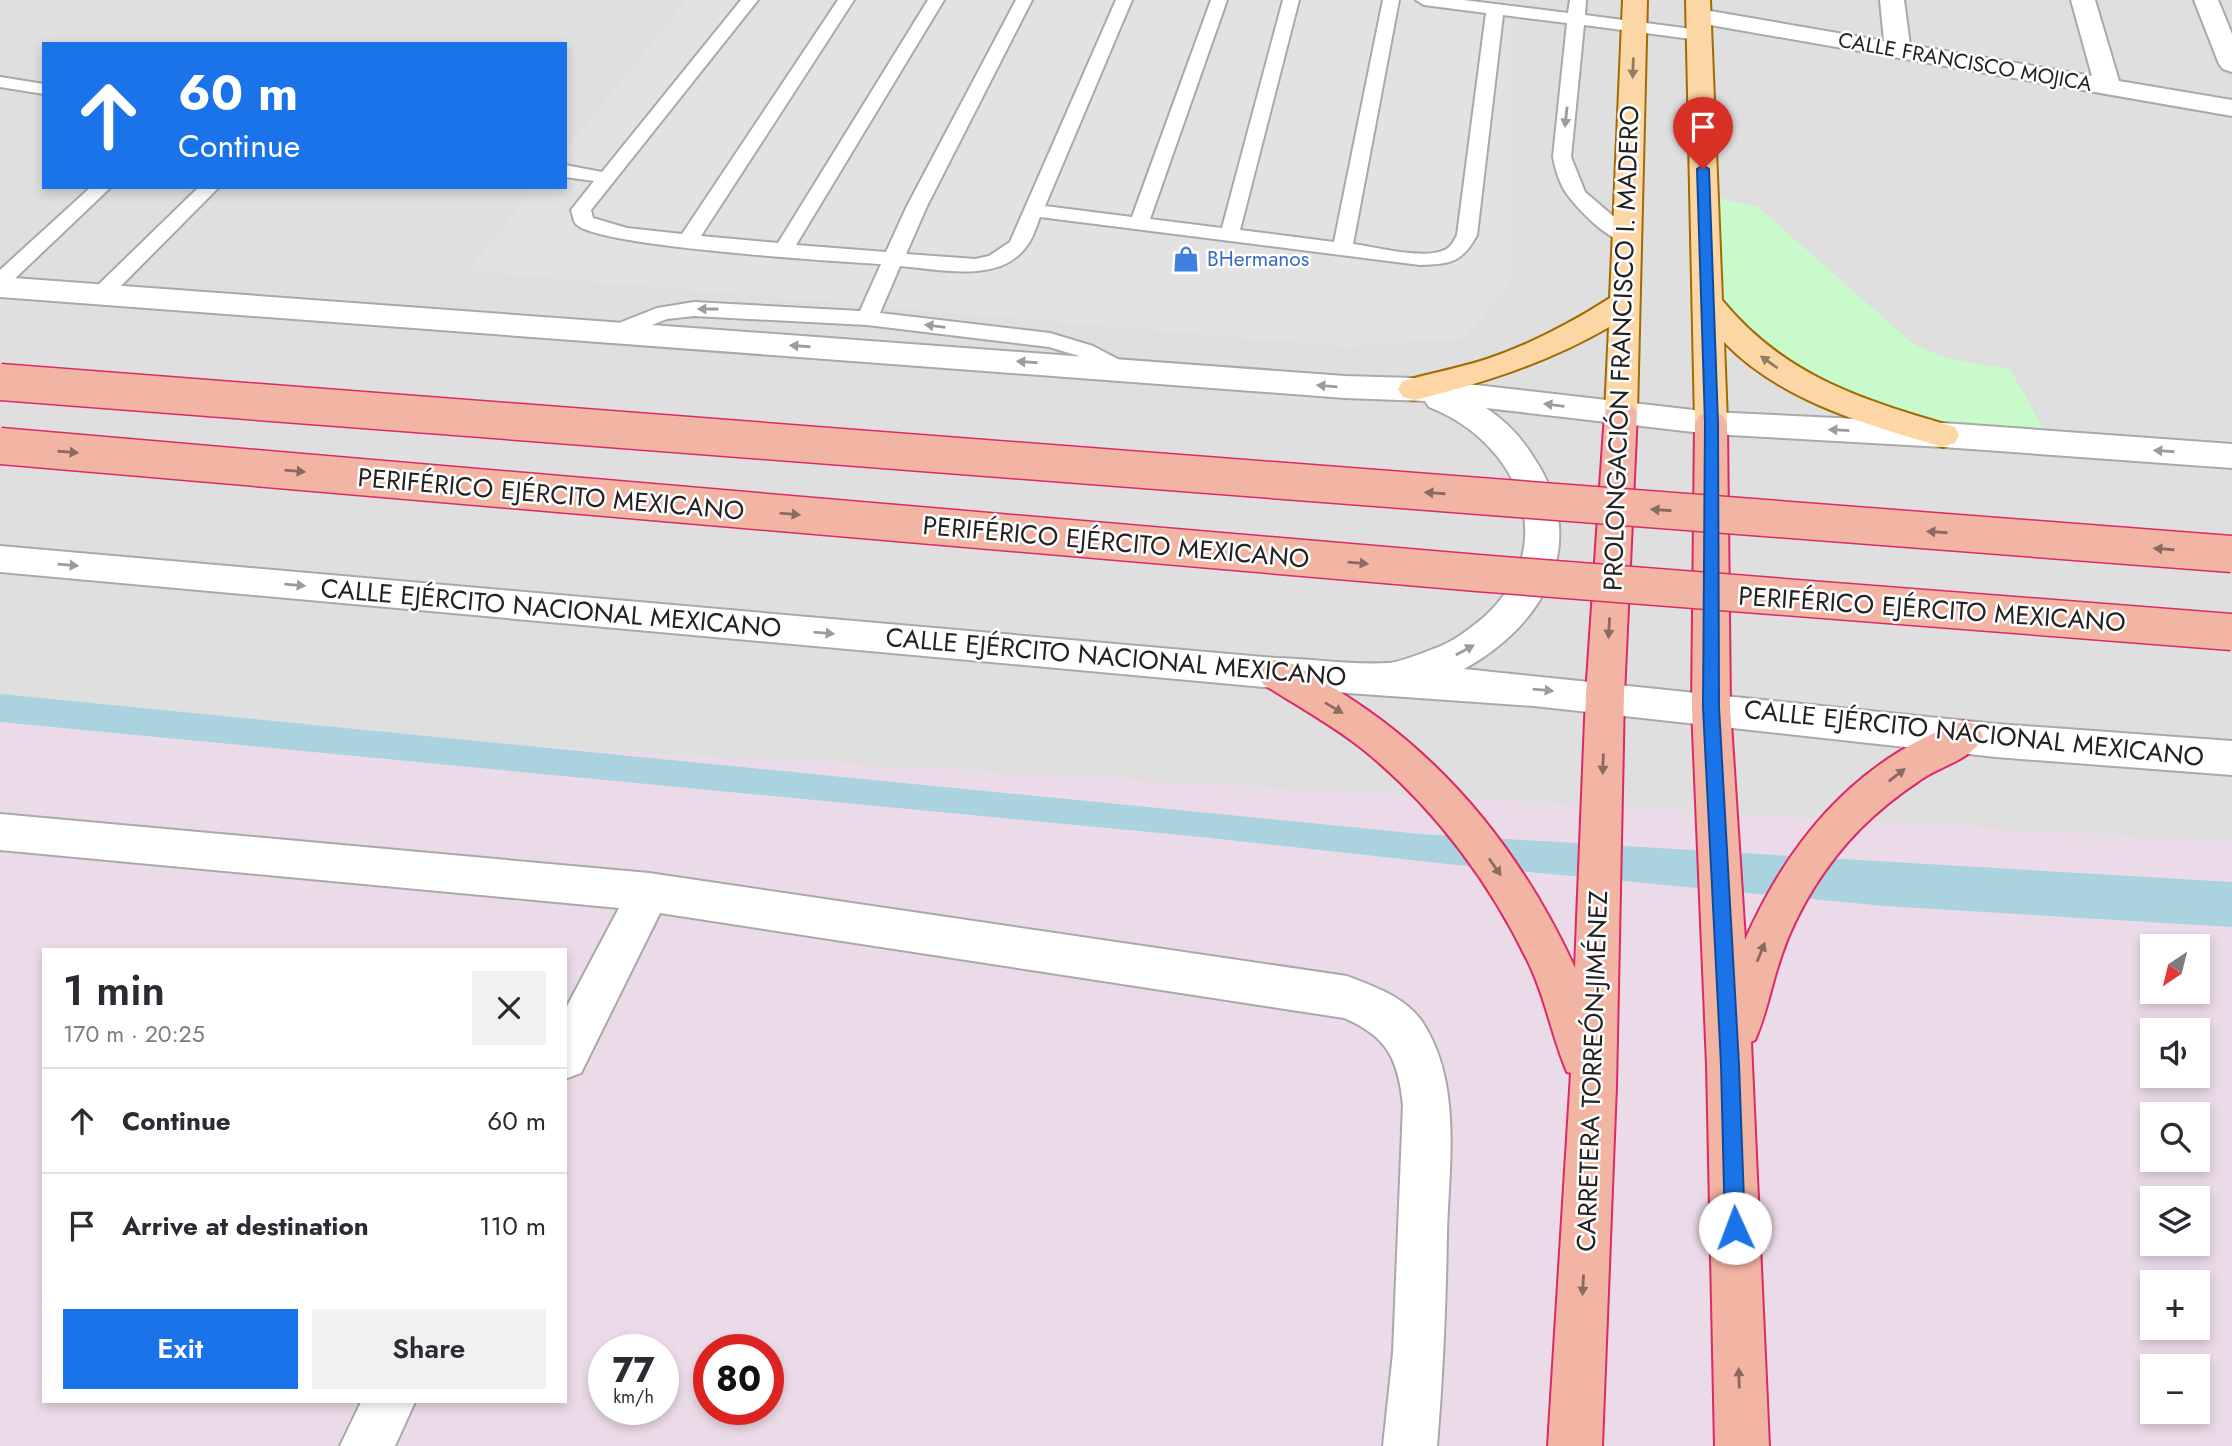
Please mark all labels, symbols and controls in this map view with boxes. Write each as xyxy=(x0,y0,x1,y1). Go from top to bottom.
street label: CALLE FRANCISCO MOJICA xyxy=(1836,25,2094,99)
one-way arrow xyxy=(1627,57,1639,79)
text: 60 m xyxy=(178,58,298,128)
icon: ahead xyxy=(63,70,154,161)
pin xyxy=(1673,97,1733,169)
street label: PROLONGACIÓN FRANCISCO I. MADERO xyxy=(1594,104,1648,592)
one-way arrow xyxy=(1560,106,1571,128)
icon: arrive xyxy=(1684,108,1722,146)
text: Continue xyxy=(178,123,300,169)
shop icon: BHermanos xyxy=(1171,244,1201,274)
place label: BHermanos xyxy=(1207,244,1309,274)
one-way arrow xyxy=(697,303,719,315)
one-way arrow xyxy=(924,320,946,331)
one-way arrow xyxy=(789,340,811,351)
one-way arrow xyxy=(1760,355,1778,369)
one-way arrow xyxy=(1016,356,1038,367)
one-way arrow xyxy=(1316,380,1338,391)
one-way arrow xyxy=(1542,400,1564,411)
one-way arrow xyxy=(1828,424,1850,435)
one-way arrow xyxy=(2153,445,2175,456)
one-way arrow xyxy=(57,447,79,458)
street label: PERIFÉRICO EJÉRCITO MEXICANO xyxy=(356,458,746,530)
one-way arrow xyxy=(284,466,306,477)
one-way arrow xyxy=(1423,487,1445,498)
one-way arrow xyxy=(1650,504,1672,515)
street label: PERIFÉRICO EJÉRCITO MEXICANO xyxy=(921,506,1311,578)
one-way arrow xyxy=(779,509,801,520)
one-way arrow xyxy=(1926,526,1948,537)
one-way arrow xyxy=(2153,543,2175,554)
one-way arrow xyxy=(1347,558,1369,569)
one-way arrow xyxy=(57,560,79,571)
street label: CALLE EJÉRCITO NACIONAL MEXICANO xyxy=(319,569,783,647)
street label: PERIFÉRICO EJÉRCITO MEXICANO xyxy=(1737,577,2127,641)
one-way arrow xyxy=(284,580,306,591)
one-way arrow xyxy=(1603,617,1614,639)
street label: CALLE EJÉRCITO NACIONAL MEXICANO xyxy=(884,618,1348,696)
one-way arrow xyxy=(813,628,835,639)
one-way arrow xyxy=(1456,644,1475,656)
one-way arrow xyxy=(1532,685,1554,696)
street label: CALLE EJÉRCITO NACIONAL MEXICANO xyxy=(1742,690,2206,776)
one-way arrow xyxy=(1325,702,1344,715)
one-way arrow xyxy=(1597,753,1608,775)
one-way arrow xyxy=(1888,767,1906,782)
one-way arrow xyxy=(1488,858,1502,876)
street label: CARRETERA TORREÓN-JIMÉNEZ xyxy=(1567,890,1617,1252)
north arrow xyxy=(2140,934,2210,1004)
map controls xyxy=(2140,934,2210,1424)
one-way arrow xyxy=(1755,941,1766,962)
text: 1 min xyxy=(63,960,165,1021)
button: close xyxy=(472,971,546,1045)
text: 170 m · 20:25 xyxy=(63,1017,205,1051)
button: sound xyxy=(2140,1018,2210,1088)
icon: ahead xyxy=(63,1102,101,1140)
text: Continue xyxy=(122,1102,231,1140)
text: 60 m xyxy=(487,1102,546,1140)
button: search xyxy=(2140,1102,2210,1172)
button: layers xyxy=(2140,1186,2210,1256)
position arrow xyxy=(1698,1191,1772,1265)
icon: arrive xyxy=(63,1207,101,1245)
text: Arrive at destination xyxy=(122,1207,369,1245)
text: 110 m xyxy=(479,1207,546,1245)
button: + xyxy=(2140,1270,2210,1340)
one-way arrow xyxy=(1577,1274,1588,1296)
button: Exit xyxy=(63,1309,298,1389)
button: Share xyxy=(312,1309,546,1389)
speed limit sign: 80 xyxy=(693,1334,784,1425)
text: 77 xyxy=(612,1345,655,1395)
button: − xyxy=(2140,1354,2210,1424)
one-way arrow xyxy=(1734,1367,1745,1389)
text: km/h xyxy=(613,1384,654,1410)

